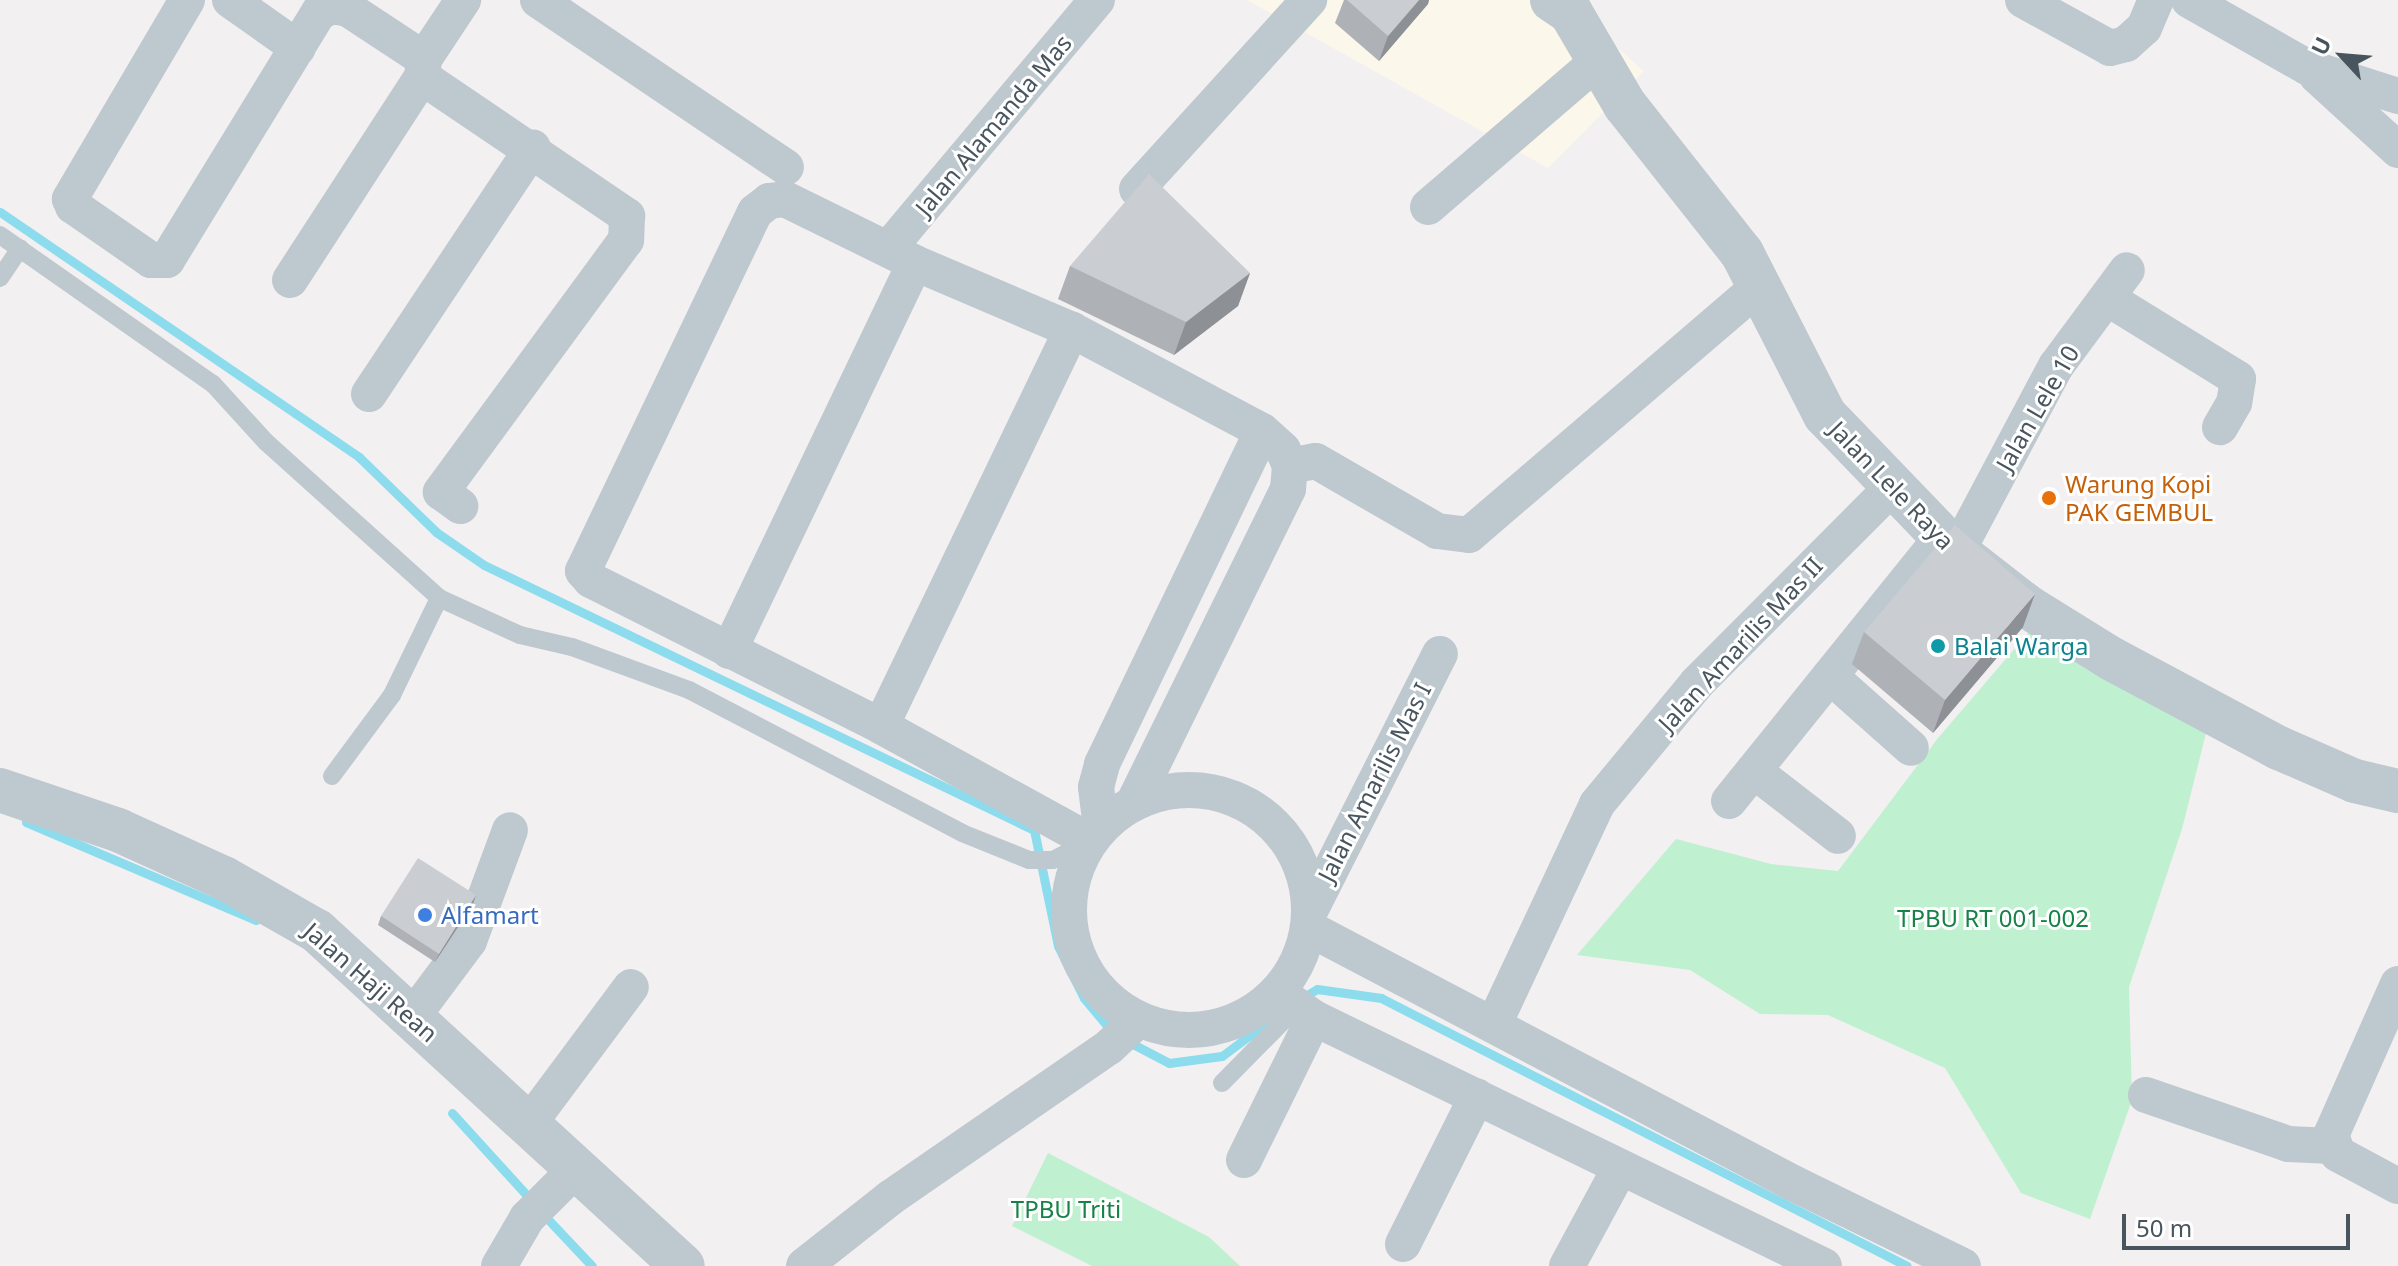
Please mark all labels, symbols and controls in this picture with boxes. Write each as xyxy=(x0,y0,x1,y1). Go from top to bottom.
north arrow xyxy=(2302,16,2382,96)
street label: Jalan Alamanda Mas xyxy=(909,29,1077,221)
text: U xyxy=(2303,31,2338,60)
street label: Jalan Lele 10 xyxy=(1989,340,2085,476)
street label: Jalan Lele Raya xyxy=(1824,415,1960,555)
place label: Warung Kopi PAK GEMBUL xyxy=(2065,470,2213,526)
marker: Warung Kopi PAK GEMBUL xyxy=(2040,489,2058,507)
street label: Jalan Amarilis Mas II xyxy=(1652,551,1828,737)
place label: Balai Warga xyxy=(1954,632,2088,660)
marker: Balai Warga xyxy=(1929,637,1947,655)
street label: Jalan Amarilis Mas I xyxy=(1311,678,1437,886)
place label: Alfamart xyxy=(441,901,539,929)
park label: TPBU RT 001-002 xyxy=(1897,904,2089,932)
marker: Alfamart xyxy=(416,906,434,924)
street label: Jalan Haji Rean xyxy=(298,916,444,1048)
park label: TPBU Triti xyxy=(1011,1195,1121,1223)
scale bar xyxy=(2126,1198,2354,1248)
text: 50 m xyxy=(2136,1211,2192,1244)

